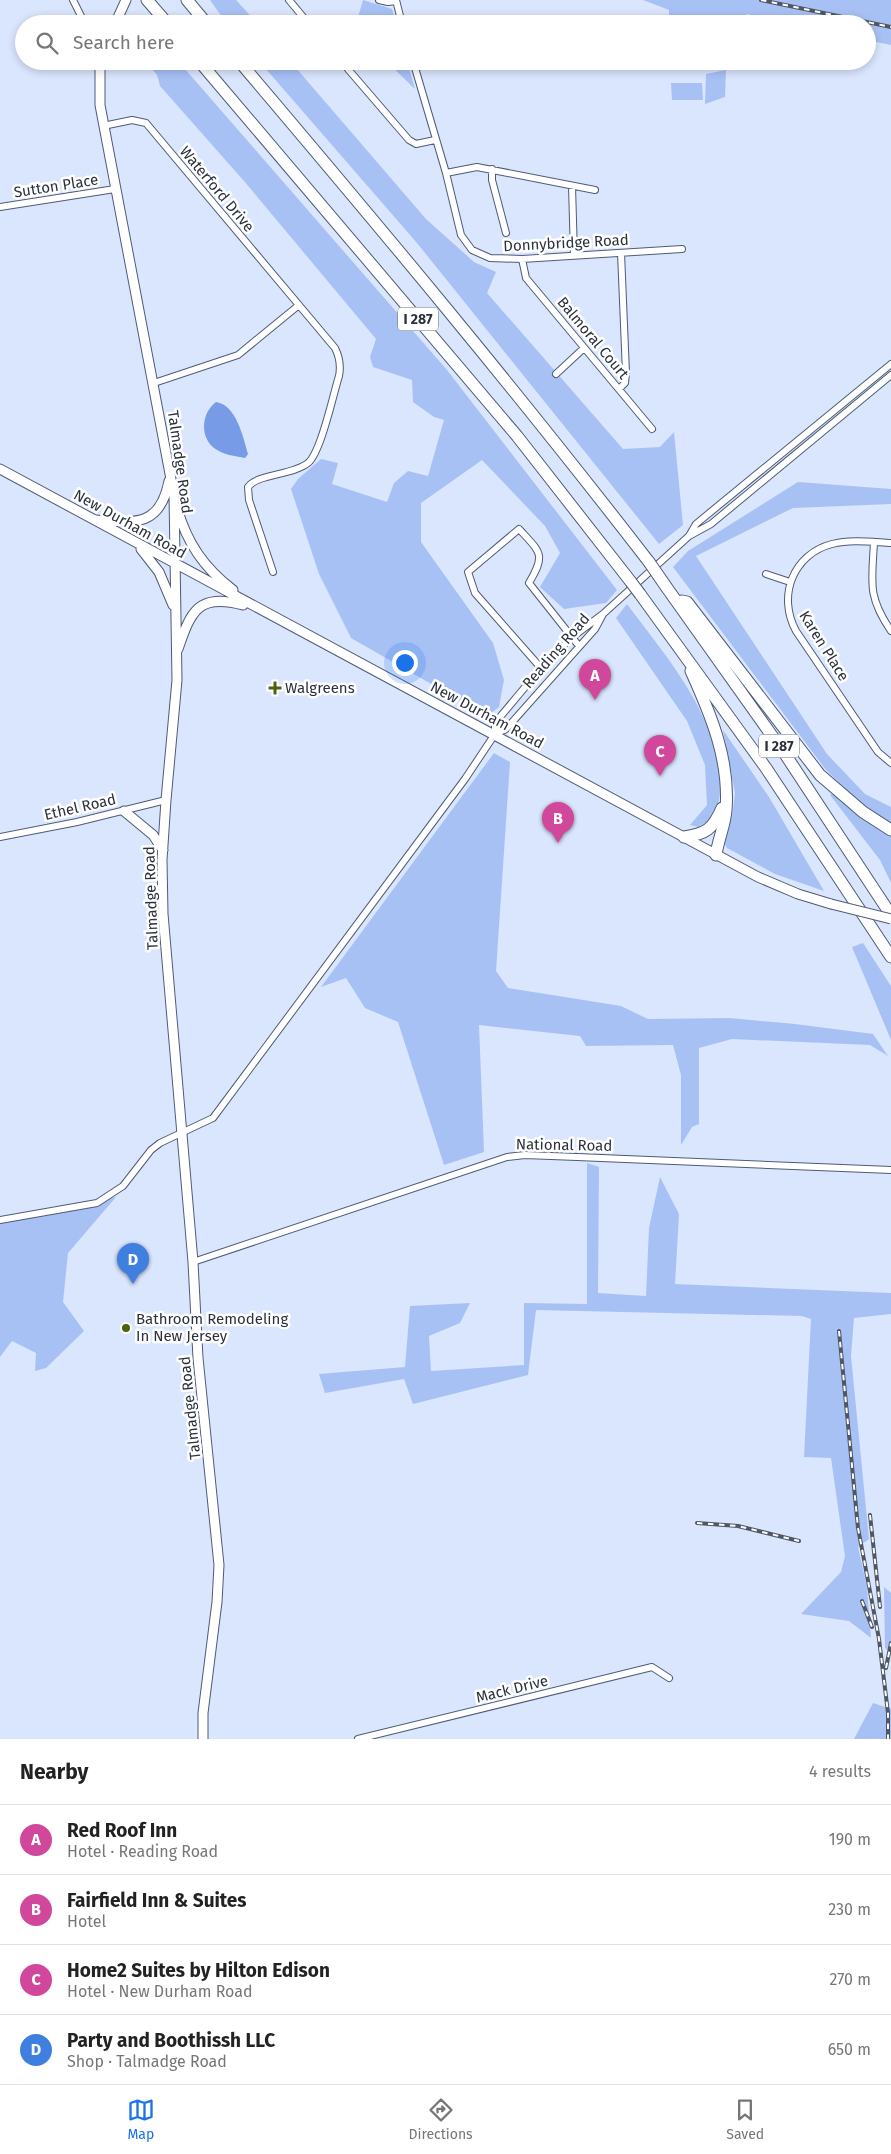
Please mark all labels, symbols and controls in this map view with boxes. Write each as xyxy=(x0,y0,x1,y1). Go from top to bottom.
search box xyxy=(15,15,876,70)
icon: search xyxy=(33,29,61,57)
text: Search here xyxy=(73,31,174,54)
street label: Waterford Drive xyxy=(176,142,258,236)
street label: Sutton Place xyxy=(13,170,99,202)
street label: Donnybridge Road xyxy=(503,231,629,255)
street label: Balmoral Court xyxy=(553,293,633,383)
road number: I 287 xyxy=(398,308,438,330)
street label: Talmadge Road xyxy=(164,409,196,515)
street label: New Durham Road xyxy=(71,486,189,562)
street label: Karen Place xyxy=(795,608,853,684)
street label: Reading Road xyxy=(519,610,593,692)
your location xyxy=(392,650,418,676)
pin: A xyxy=(579,659,611,700)
street label: New Durham Road xyxy=(427,678,547,752)
place label: Walgreens xyxy=(285,679,355,697)
marker: Walgreens xyxy=(269,682,281,694)
road number: I 287 xyxy=(759,734,799,758)
pin: C xyxy=(644,735,676,776)
street label: Ethel Road xyxy=(42,790,118,824)
pin: B xyxy=(542,802,574,843)
street label: Talmadge Road xyxy=(140,846,162,950)
street label: National Road xyxy=(516,1135,612,1155)
pin: D xyxy=(117,1243,149,1284)
place label: Bathroom Remodeling In New Jersey xyxy=(136,1310,288,1345)
marker: Bathroom Remodeling In New Jersey xyxy=(120,1322,132,1334)
street label: Talmadge Road xyxy=(176,1355,204,1461)
street label: Mack Drive xyxy=(474,1671,550,1707)
text: Nearby xyxy=(20,1759,88,1785)
text: 4 results xyxy=(809,1762,871,1781)
text: Red Roof Inn xyxy=(67,1819,177,1842)
text: A xyxy=(31,1830,41,1849)
text: 190 m xyxy=(829,1830,871,1849)
text: Hotel · Reading Road xyxy=(67,1842,218,1861)
text: Fairfield Inn & Suites xyxy=(67,1889,247,1912)
text: B xyxy=(31,1900,41,1919)
text: 230 m xyxy=(828,1900,871,1919)
text: Hotel xyxy=(67,1912,106,1931)
text: Home2 Suites by Hilton Edison xyxy=(67,1959,330,1982)
text: C xyxy=(31,1970,41,1989)
text: 270 m xyxy=(829,1970,871,1989)
text: Hotel · New Durham Road xyxy=(67,1982,253,2001)
text: Party and Boothissh LLC xyxy=(67,2029,275,2052)
text: D xyxy=(31,2040,41,2059)
text: 650 m xyxy=(828,2040,871,2059)
text: Shop · Talmadge Road xyxy=(67,2052,227,2071)
tab: Map xyxy=(127,2096,155,2143)
tab: Directions xyxy=(408,2096,473,2143)
tab: Saved xyxy=(726,2096,764,2143)

